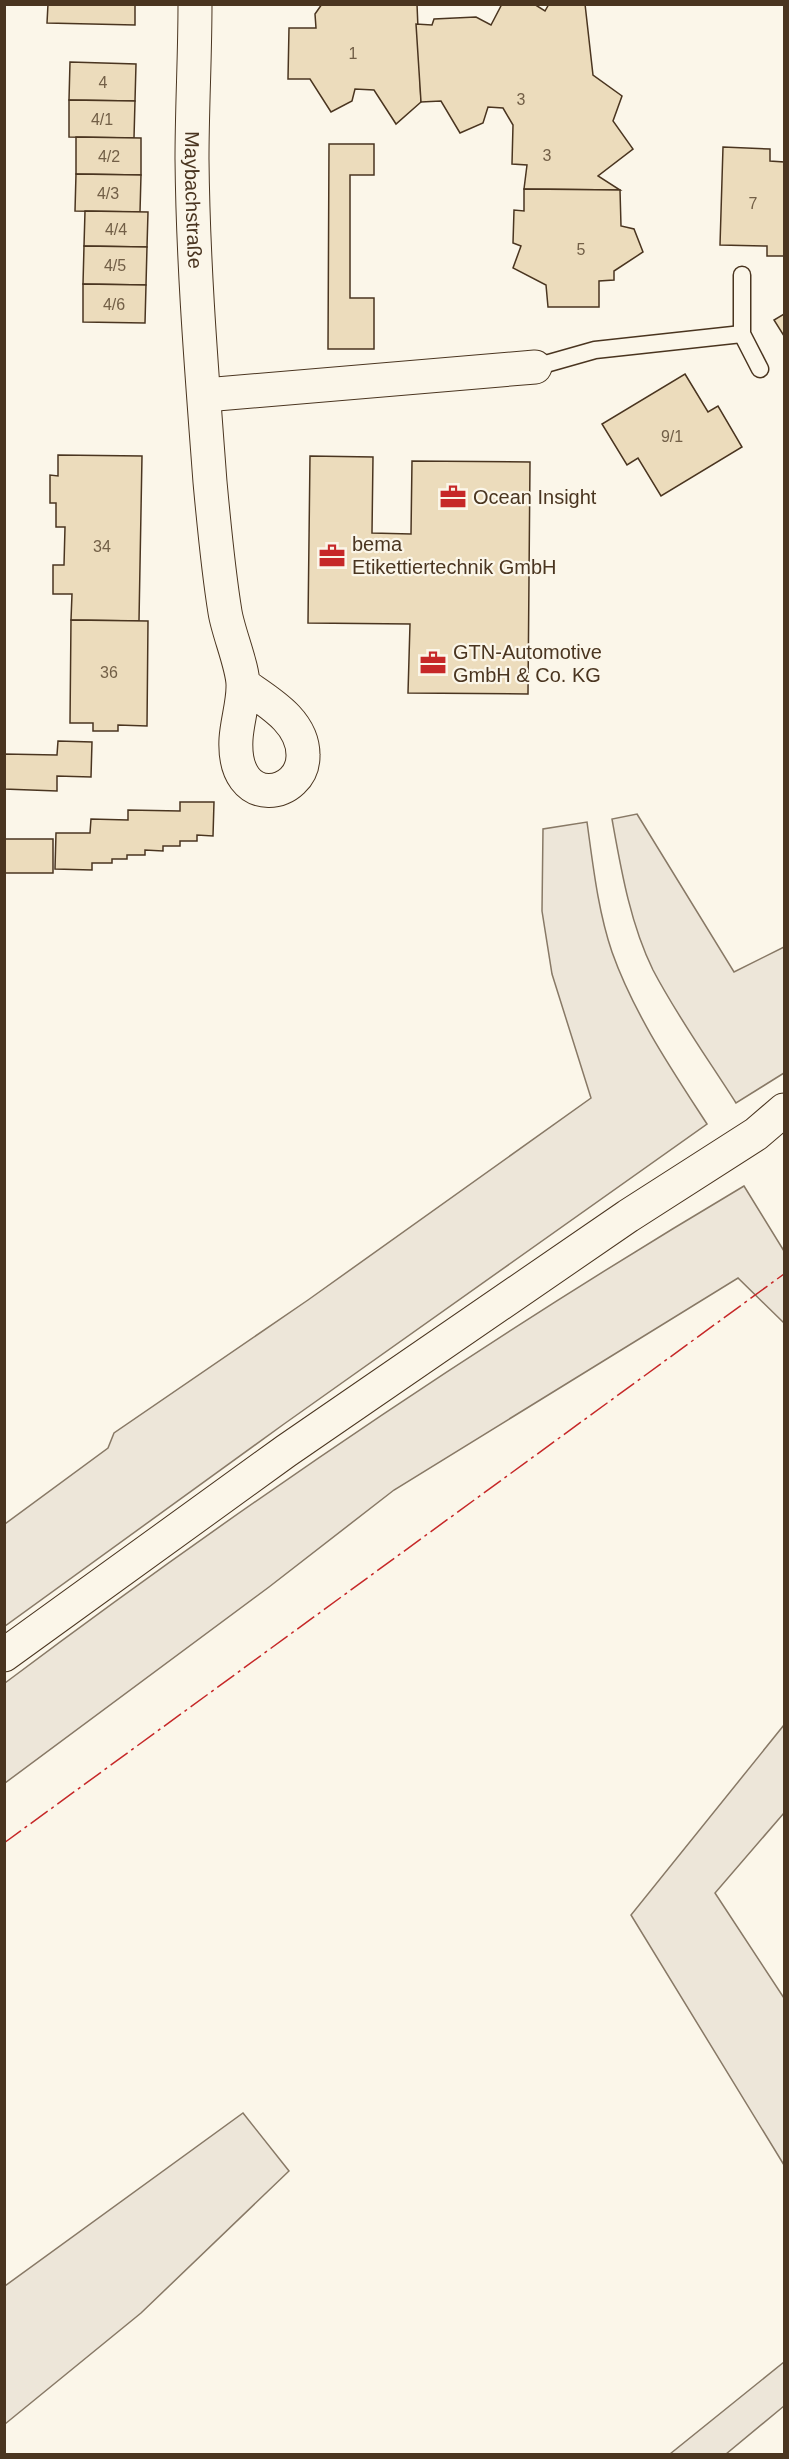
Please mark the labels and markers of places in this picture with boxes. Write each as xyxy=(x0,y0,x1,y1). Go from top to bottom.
office icon: Ocean Insight xyxy=(438,482,468,512)
place label: Ocean Insight xyxy=(473,486,597,508)
place label: bema Etikettiertechnik GmbH xyxy=(352,533,557,578)
office icon: bema Etikettiertechnik GmbH xyxy=(317,541,347,571)
place label: GTN-Automotive GmbH & Co. KG xyxy=(453,641,602,686)
office icon: GTN-Automotive GmbH & Co. KG xyxy=(418,648,448,678)

